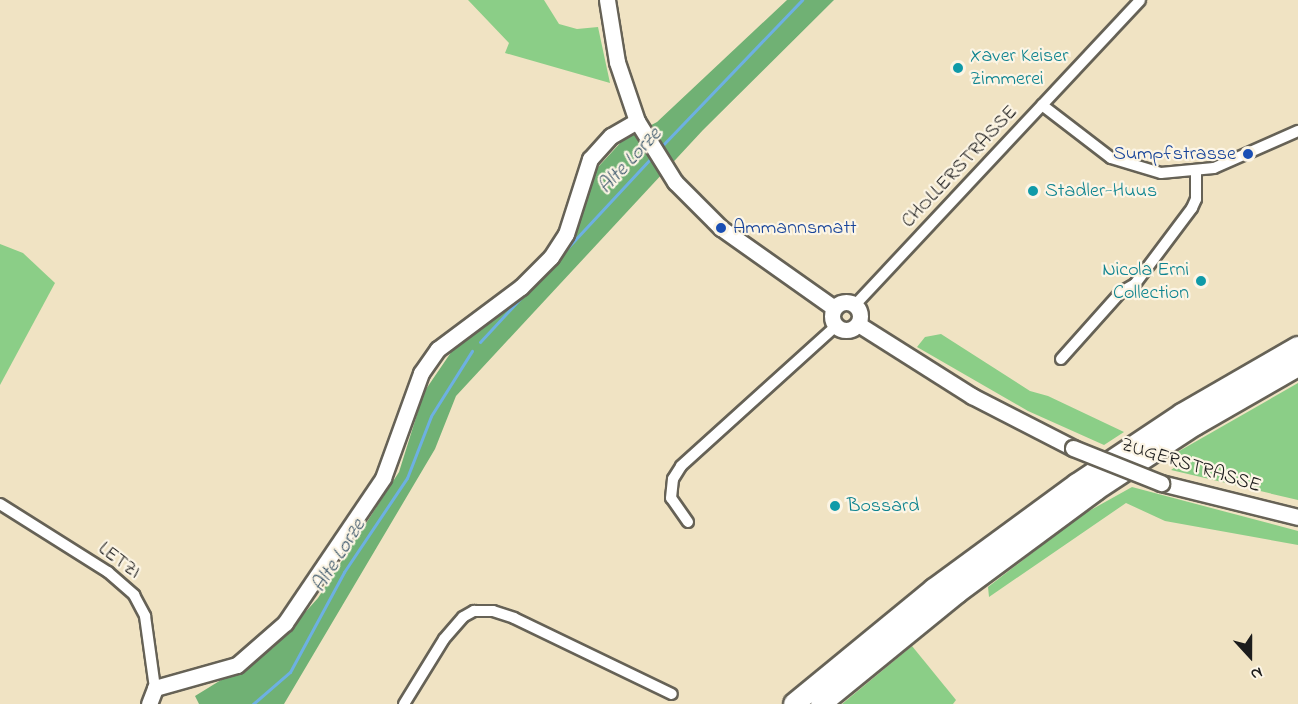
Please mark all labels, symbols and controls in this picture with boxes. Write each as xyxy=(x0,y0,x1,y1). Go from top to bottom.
place label: Xaver Keiser Zimmerei xyxy=(970,45,1068,92)
marker: Xaver Keiser Zimmerei xyxy=(951,61,965,75)
street label: CHOLLERSTRASSE xyxy=(897,101,1023,233)
water label: Alte Lorze xyxy=(593,123,667,199)
place label: Sumpfstrasse xyxy=(1113,142,1236,166)
marker: Sumpfstrasse xyxy=(1241,147,1255,161)
place label: Stadler-Huus xyxy=(1045,179,1157,203)
marker: Stadler-Huus xyxy=(1026,184,1040,198)
place label: Ammannsmatt xyxy=(733,216,857,240)
marker: Ammannsmatt xyxy=(714,221,728,235)
place label: Nicola Erni Collection xyxy=(1102,258,1189,305)
marker: Nicola Erni Collection xyxy=(1194,274,1208,288)
street label: ZUGERSTRASSE xyxy=(1118,433,1264,499)
place label: Bossard xyxy=(847,494,919,518)
marker: Bossard xyxy=(828,499,842,513)
water label: Alte Lorze xyxy=(307,515,371,597)
street label: LETZI xyxy=(93,537,145,585)
north arrow xyxy=(1220,626,1280,686)
text: N xyxy=(1247,660,1266,686)

